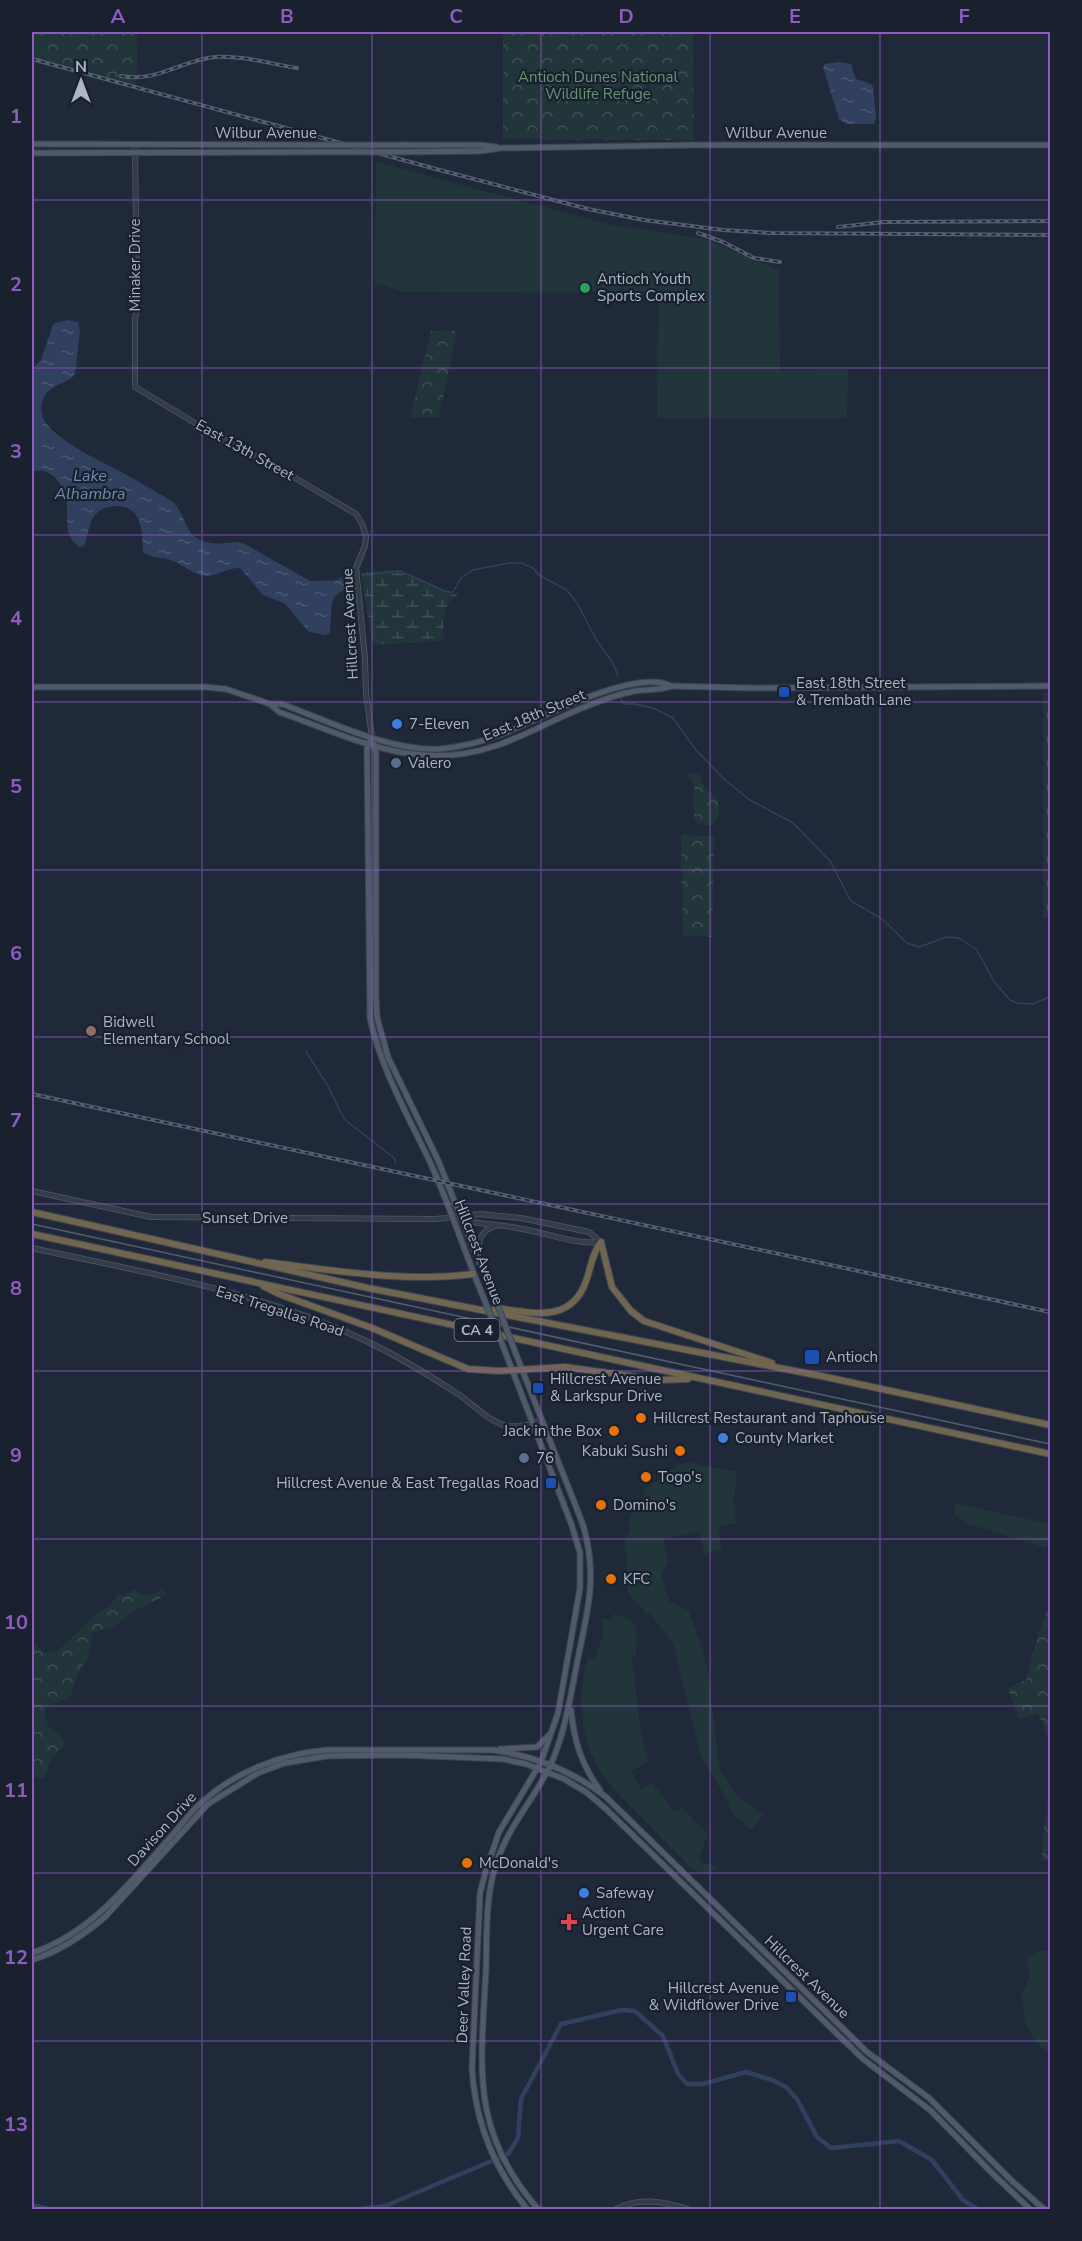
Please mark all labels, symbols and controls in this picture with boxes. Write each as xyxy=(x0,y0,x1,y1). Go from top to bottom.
text: A xyxy=(111,3,126,30)
text: B xyxy=(280,3,294,30)
text: C xyxy=(449,3,463,30)
text: D xyxy=(618,3,634,30)
text: E xyxy=(789,3,801,30)
text: F xyxy=(958,3,970,30)
north arrow xyxy=(51,51,111,111)
text: N xyxy=(75,56,87,78)
park label: Antioch Dunes National Wildlife Refuge xyxy=(518,67,679,104)
text: 1 xyxy=(10,103,22,130)
street label: Wilbur Avenue xyxy=(215,123,317,143)
street label: Wilbur Avenue xyxy=(725,123,827,143)
street label: Minaker Drive xyxy=(125,219,145,311)
place label: Antioch Youth Sports Complex xyxy=(597,269,705,306)
text: 2 xyxy=(10,271,22,298)
marker: Antioch Youth Sports Complex xyxy=(578,281,592,295)
street label: East 13th Street xyxy=(192,415,298,486)
text: 3 xyxy=(10,438,22,465)
water label: Lake Alhambra xyxy=(53,465,126,505)
street label: Hillcrest Avenue xyxy=(337,568,363,680)
text: 4 xyxy=(10,605,22,632)
place label: East 18th Street & Trembath Lane xyxy=(796,673,911,710)
street label: East 18th Street xyxy=(480,684,589,746)
marker: East 18th Street & Trembath Lane xyxy=(777,685,791,699)
place label: 7-Eleven xyxy=(409,714,469,734)
marker: 7-Eleven xyxy=(390,717,404,731)
place label: Valero xyxy=(407,753,451,773)
marker: Valero xyxy=(389,756,403,770)
text: 5 xyxy=(10,773,22,800)
text: 6 xyxy=(10,940,22,967)
place label: Bidwell Elementary School xyxy=(103,1012,230,1049)
marker: Bidwell Elementary School xyxy=(84,1024,98,1038)
text: 7 xyxy=(10,1107,22,1134)
street label: Hillcrest Avenue xyxy=(450,1197,508,1308)
street label: Sunset Drive xyxy=(202,1208,288,1228)
text: 8 xyxy=(10,1275,22,1302)
street label: East Tregallas Road xyxy=(213,1281,347,1341)
road number: CA 4 xyxy=(454,1319,500,1341)
place label: Antioch xyxy=(826,1347,878,1367)
marker: Antioch xyxy=(803,1348,821,1366)
place label: Hillcrest Avenue & Larkspur Drive xyxy=(550,1369,662,1406)
marker: Hillcrest Avenue & Larkspur Drive xyxy=(531,1381,545,1395)
place label: Hillcrest Restaurant and Taphouse xyxy=(653,1408,885,1428)
marker: Hillcrest Restaurant and Taphouse xyxy=(634,1411,648,1425)
place label: Jack in the Box xyxy=(502,1421,602,1441)
marker: Jack in the Box xyxy=(607,1424,621,1438)
place label: County Market xyxy=(735,1428,834,1448)
marker: County Market xyxy=(716,1431,730,1445)
place label: Kabuki Sushi xyxy=(582,1441,668,1461)
text: 9 xyxy=(10,1442,22,1469)
marker: Kabuki Sushi xyxy=(673,1444,687,1458)
place label: 76 xyxy=(536,1448,554,1468)
marker: 76 xyxy=(517,1451,531,1465)
place label: Togo's xyxy=(658,1467,702,1487)
marker: Togo's xyxy=(639,1470,653,1484)
place label: Hillcrest Avenue & East Tregallas Road xyxy=(276,1473,539,1493)
marker: Hillcrest Avenue & East Tregallas Road xyxy=(544,1476,558,1490)
place label: Domino's xyxy=(613,1495,676,1515)
marker: Domino's xyxy=(594,1498,608,1512)
place label: KFC xyxy=(623,1569,650,1589)
marker: KFC xyxy=(604,1572,618,1586)
text: 10 xyxy=(4,1609,28,1636)
text: 11 xyxy=(4,1777,28,1804)
street label: Davison Drive xyxy=(123,1787,201,1871)
place label: McDonald's xyxy=(479,1853,558,1873)
marker: McDonald's xyxy=(460,1856,474,1870)
place label: Safeway xyxy=(596,1883,654,1903)
marker: Safeway xyxy=(577,1886,591,1900)
place label: Action Urgent Care xyxy=(582,1903,664,1940)
marker: Action Urgent Care xyxy=(560,1913,578,1931)
street label: Deer Valley Road xyxy=(452,1926,476,2044)
street label: Hillcrest Avenue xyxy=(760,1931,854,2023)
text: 12 xyxy=(4,1944,28,1971)
place label: Hillcrest Avenue & Wildflower Drive xyxy=(649,1978,779,2015)
marker: Hillcrest Avenue & Wildflower Drive xyxy=(784,1990,798,2004)
text: 13 xyxy=(4,2111,28,2138)

